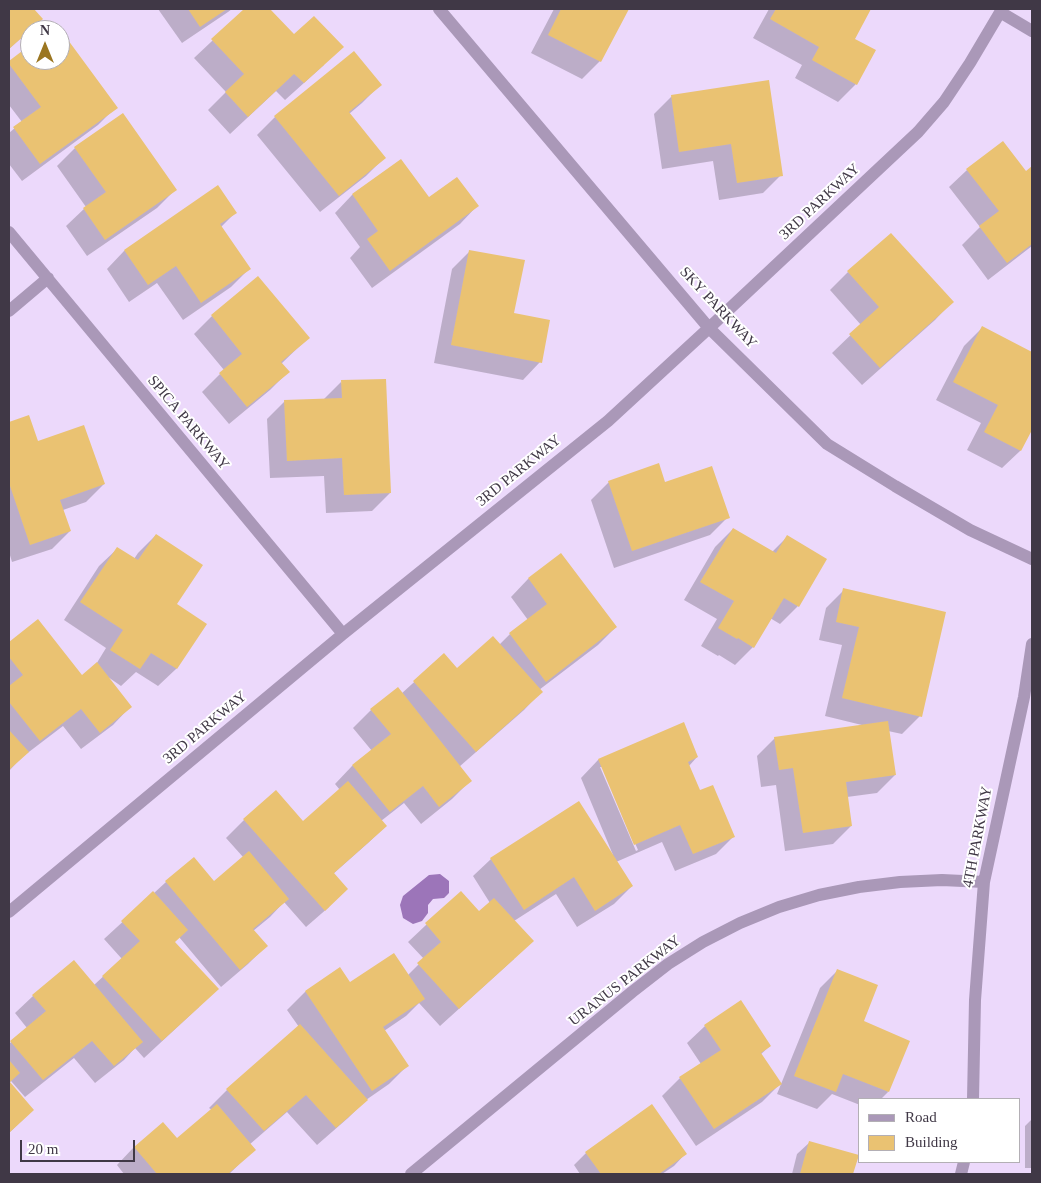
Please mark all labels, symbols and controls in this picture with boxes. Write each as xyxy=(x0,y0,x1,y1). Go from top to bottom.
north arrow xyxy=(20,20,70,70)
text: N xyxy=(40,23,50,38)
street label: 3RD PARKWAY xyxy=(776,160,864,244)
street label: SKY PARKWAY xyxy=(676,263,760,353)
street label: SPICA PARKWAY xyxy=(143,372,233,474)
street label: 3RD PARKWAY xyxy=(473,431,565,511)
street label: 3RD PARKWAY xyxy=(160,688,250,768)
street label: 4TH PARKWAY xyxy=(959,785,997,889)
street label: URANUS PARKWAY xyxy=(566,932,684,1030)
legend xyxy=(858,1098,1021,1163)
text: Road xyxy=(905,1109,937,1125)
scale bar xyxy=(22,1130,138,1162)
text: Building xyxy=(905,1134,958,1150)
text: 20 m xyxy=(28,1141,58,1157)

